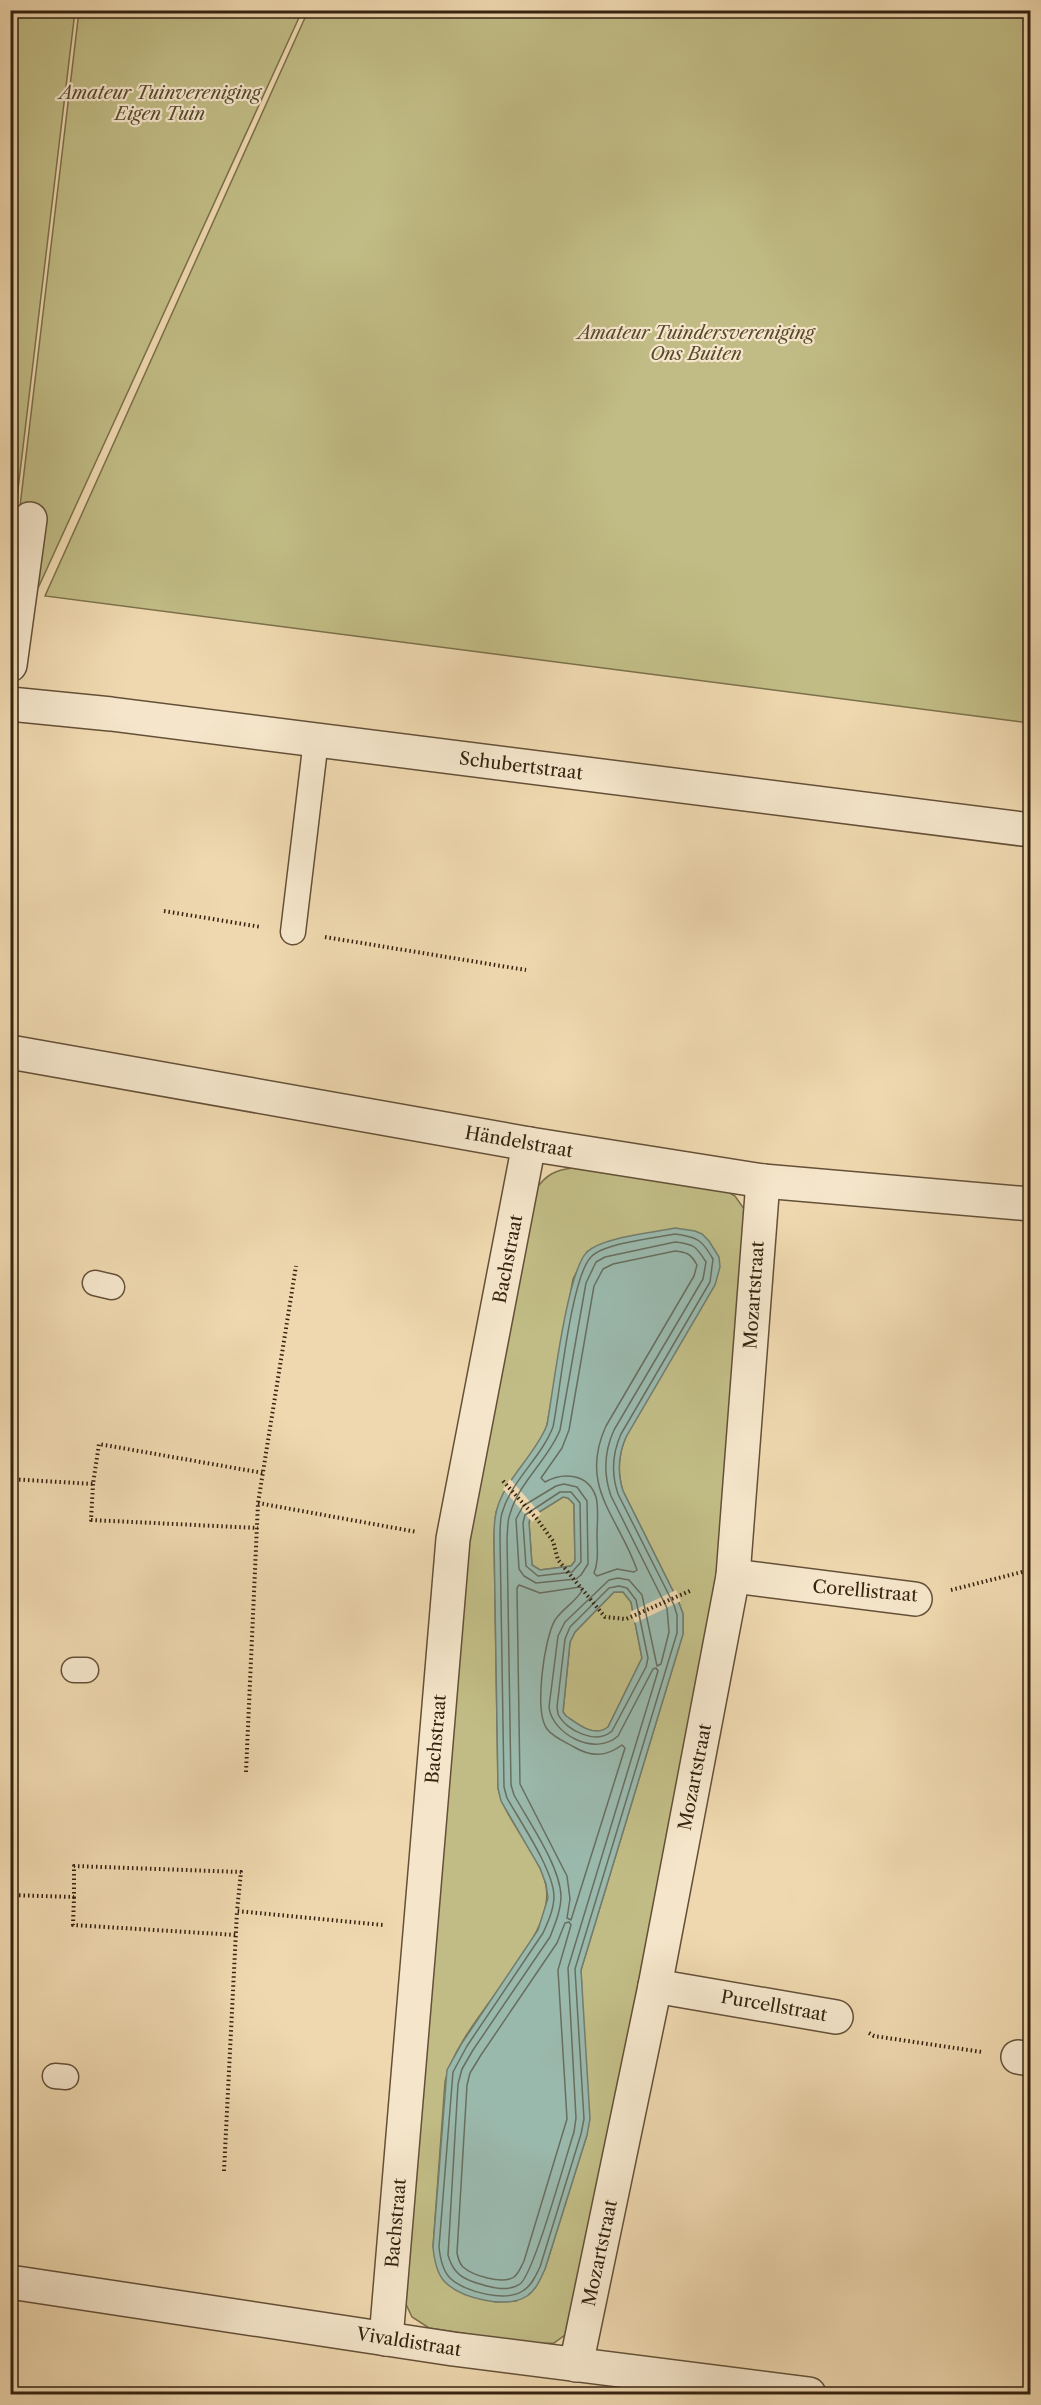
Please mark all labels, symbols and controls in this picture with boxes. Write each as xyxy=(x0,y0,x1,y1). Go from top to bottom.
park label: Amateur Tuinvereniging Eigen Tuin xyxy=(56,82,263,125)
park label: Amateur Tuindersvereniging Ons Buiten xyxy=(575,322,816,365)
street label: Schubertstraat xyxy=(458,748,585,785)
street label: Händelstraat xyxy=(463,1122,575,1162)
street label: Bachstraat xyxy=(489,1212,527,1305)
street label: Mozartstraat xyxy=(739,1240,769,1350)
street label: Corellistraat xyxy=(812,1575,919,1607)
street label: Bachstraat xyxy=(421,1693,451,1785)
street label: Mozartstraat xyxy=(674,1721,716,1832)
street label: Purcellstraat xyxy=(719,1986,829,2026)
street label: Bachstraat xyxy=(381,2177,411,2269)
street label: Mozartstraat xyxy=(578,2197,622,2308)
street label: Vivaldistraat xyxy=(354,2323,464,2361)

